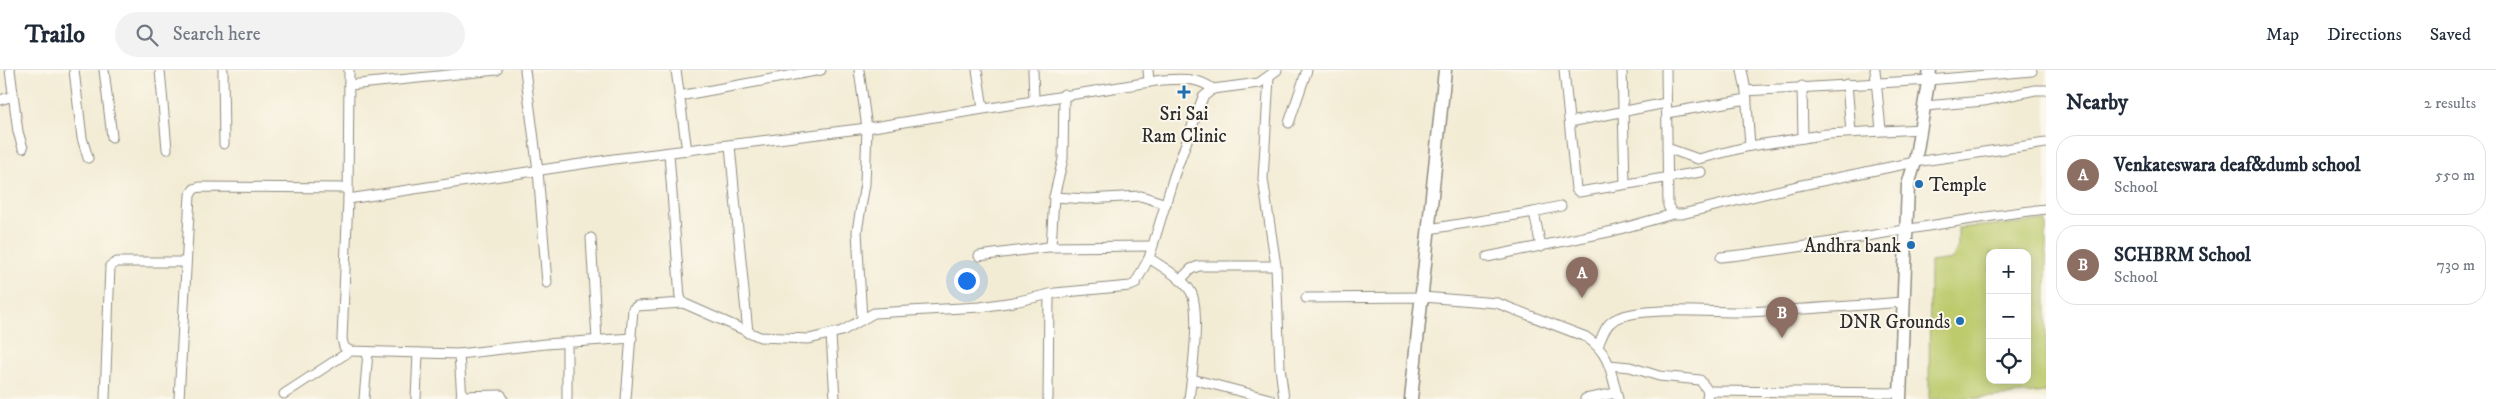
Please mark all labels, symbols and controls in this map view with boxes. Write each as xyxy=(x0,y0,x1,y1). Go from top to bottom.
search box xyxy=(115,12,465,57)
text: Trailo xyxy=(25,20,85,50)
icon: search xyxy=(133,21,161,49)
text: Search here xyxy=(173,23,261,46)
text: Map xyxy=(2266,24,2299,46)
text: Directions xyxy=(2327,24,2402,46)
text: Saved xyxy=(2430,24,2471,46)
marker: Sri Sai Ram Clinic xyxy=(1177,85,1191,99)
text: Nearby xyxy=(2066,90,2128,116)
text: 2 results xyxy=(2424,93,2476,113)
place label: Sri Sai Ram Clinic xyxy=(1141,103,1227,148)
text: Venkateswara deaf&dumb school xyxy=(2114,154,2360,177)
text: A xyxy=(2078,165,2088,185)
text: 550 m xyxy=(2435,165,2475,185)
place label: Temple xyxy=(1929,174,1987,197)
text: School xyxy=(2114,177,2158,197)
marker: Temple xyxy=(1913,178,1925,190)
place label: Andhra bank xyxy=(1804,235,1902,258)
marker: Andhra bank xyxy=(1905,239,1917,251)
text: SCHBRM School xyxy=(2114,244,2251,267)
map controls xyxy=(1986,249,2031,384)
button: + xyxy=(1986,249,2031,294)
text: B xyxy=(2078,255,2088,275)
text: 730 m xyxy=(2437,255,2475,275)
pin: A xyxy=(1566,257,1598,298)
text: School xyxy=(2114,267,2158,287)
your location xyxy=(954,268,980,294)
button: − xyxy=(1986,294,2031,339)
pin: B xyxy=(1766,297,1798,338)
place label: DNR Grounds xyxy=(1839,311,1950,334)
marker: DNR Grounds xyxy=(1954,315,1966,327)
button: locate xyxy=(1986,339,2031,384)

